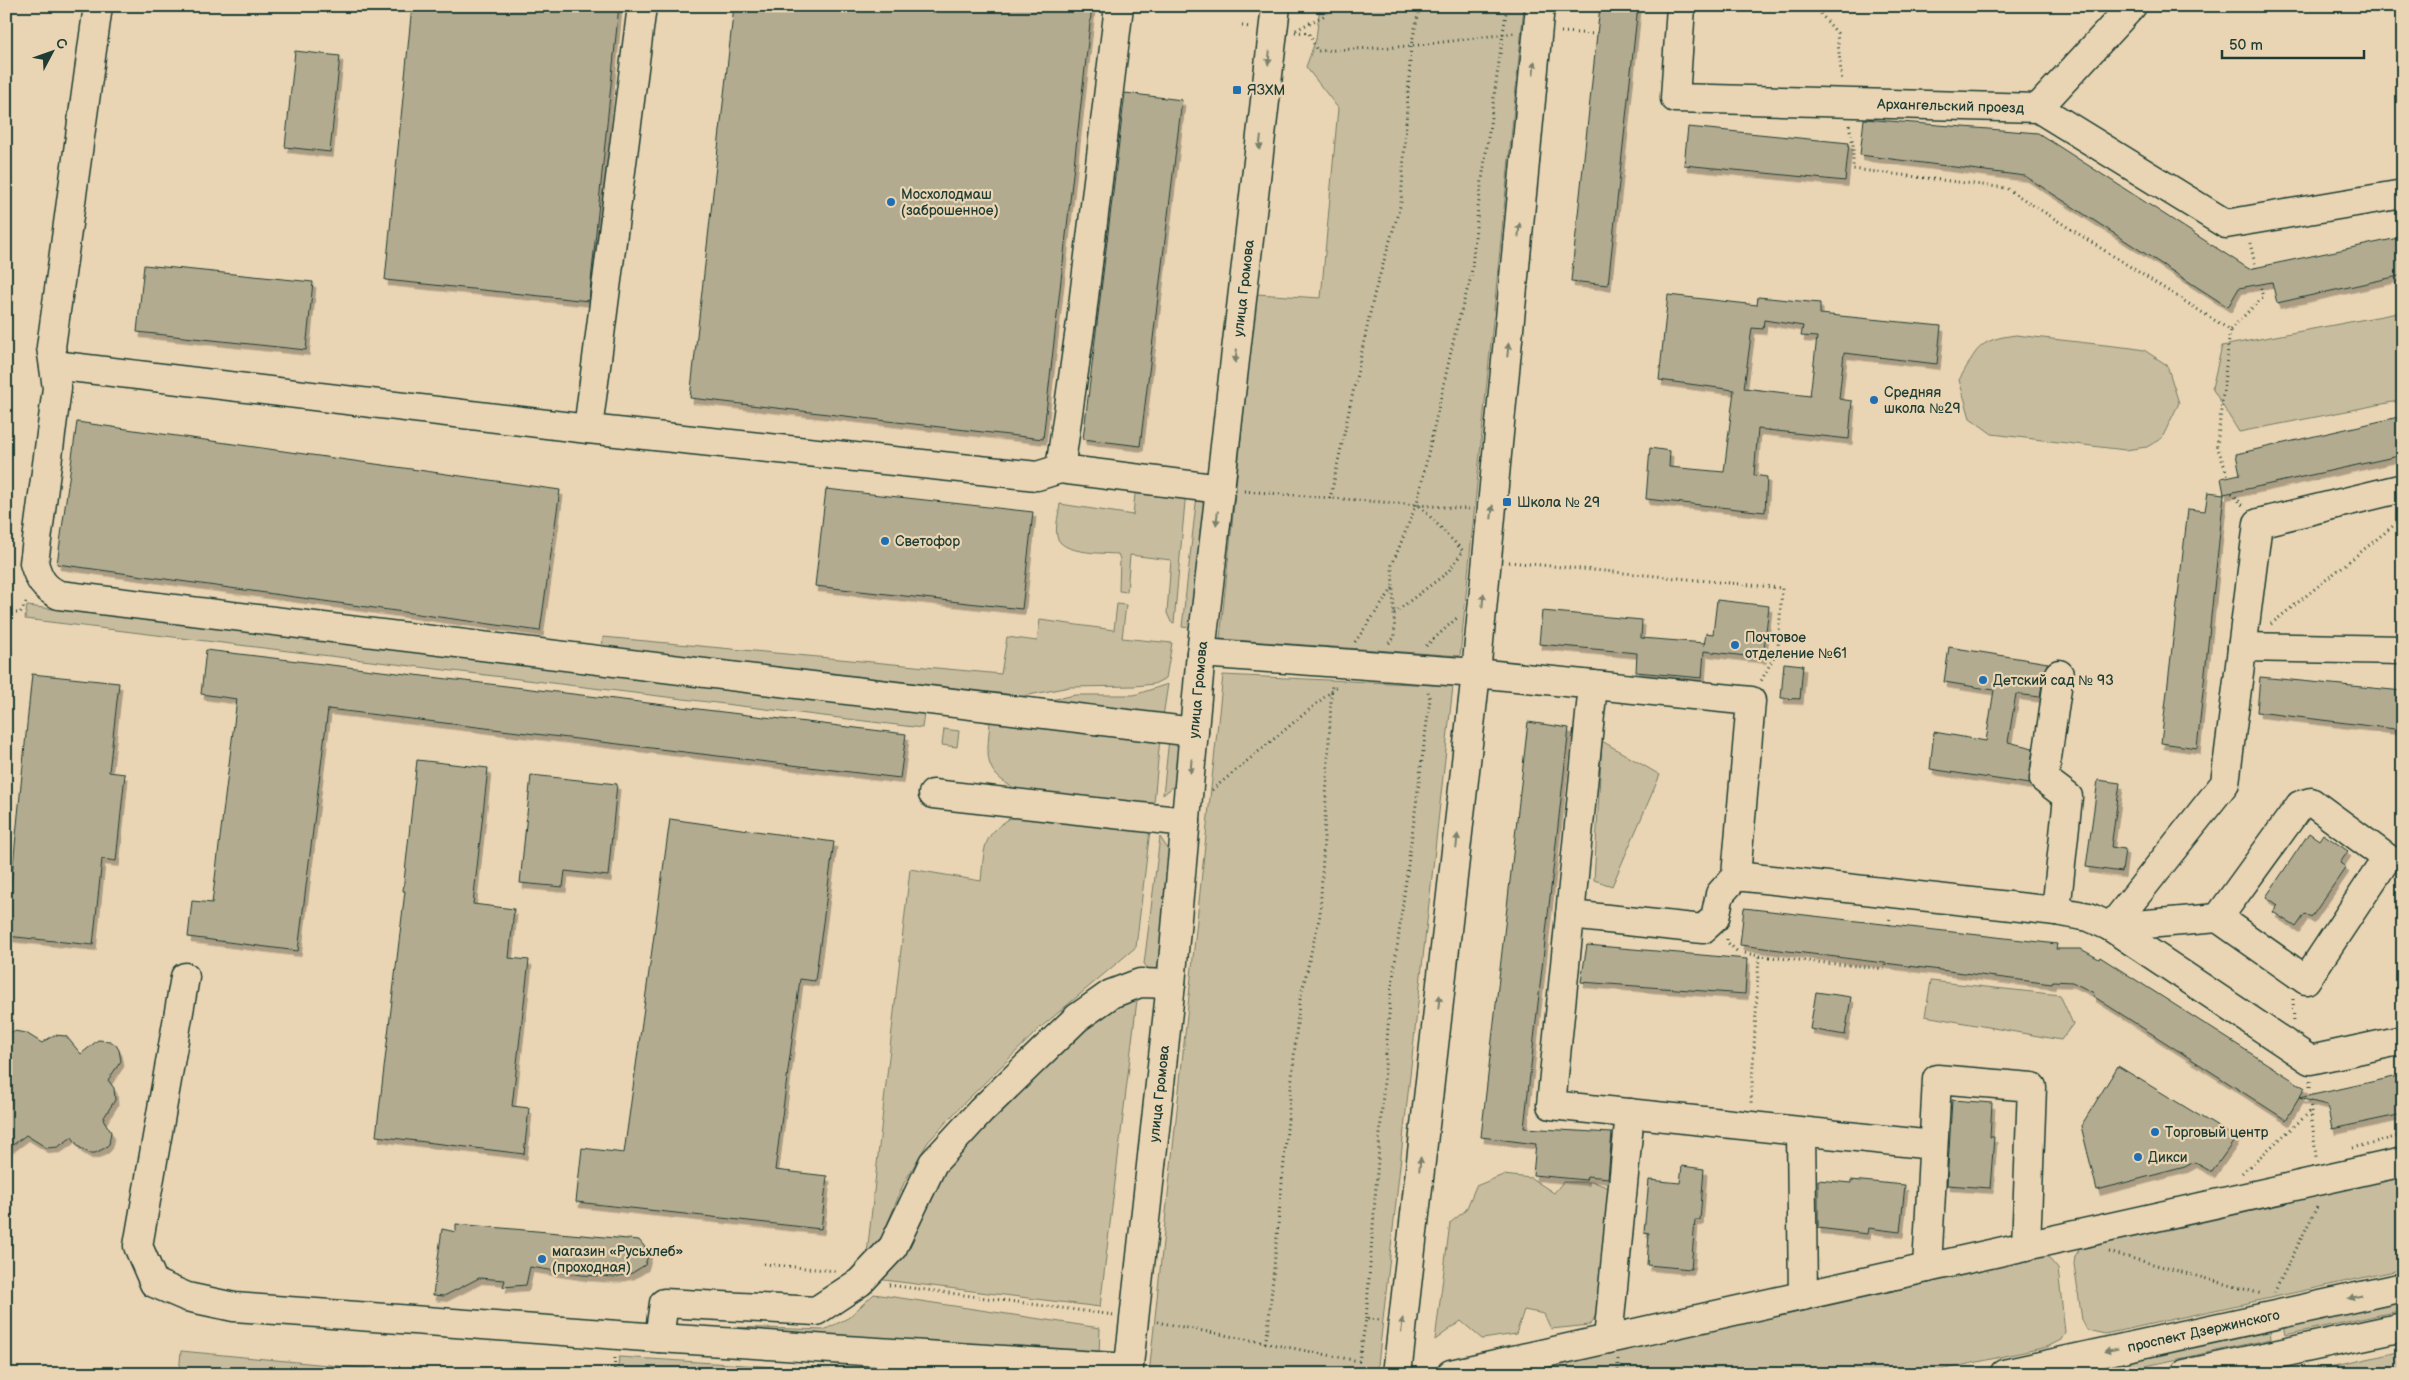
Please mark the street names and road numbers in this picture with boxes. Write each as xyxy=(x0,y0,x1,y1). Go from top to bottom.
street label: Архангельский проезд xyxy=(1876,96,2025,117)
street label: улица Громова xyxy=(1230,238,1258,338)
street label: улица Громова xyxy=(1185,639,1211,739)
street label: улица Громова xyxy=(1146,1044,1173,1143)
street label: проспект Дзержинского xyxy=(2126,1306,2281,1356)

